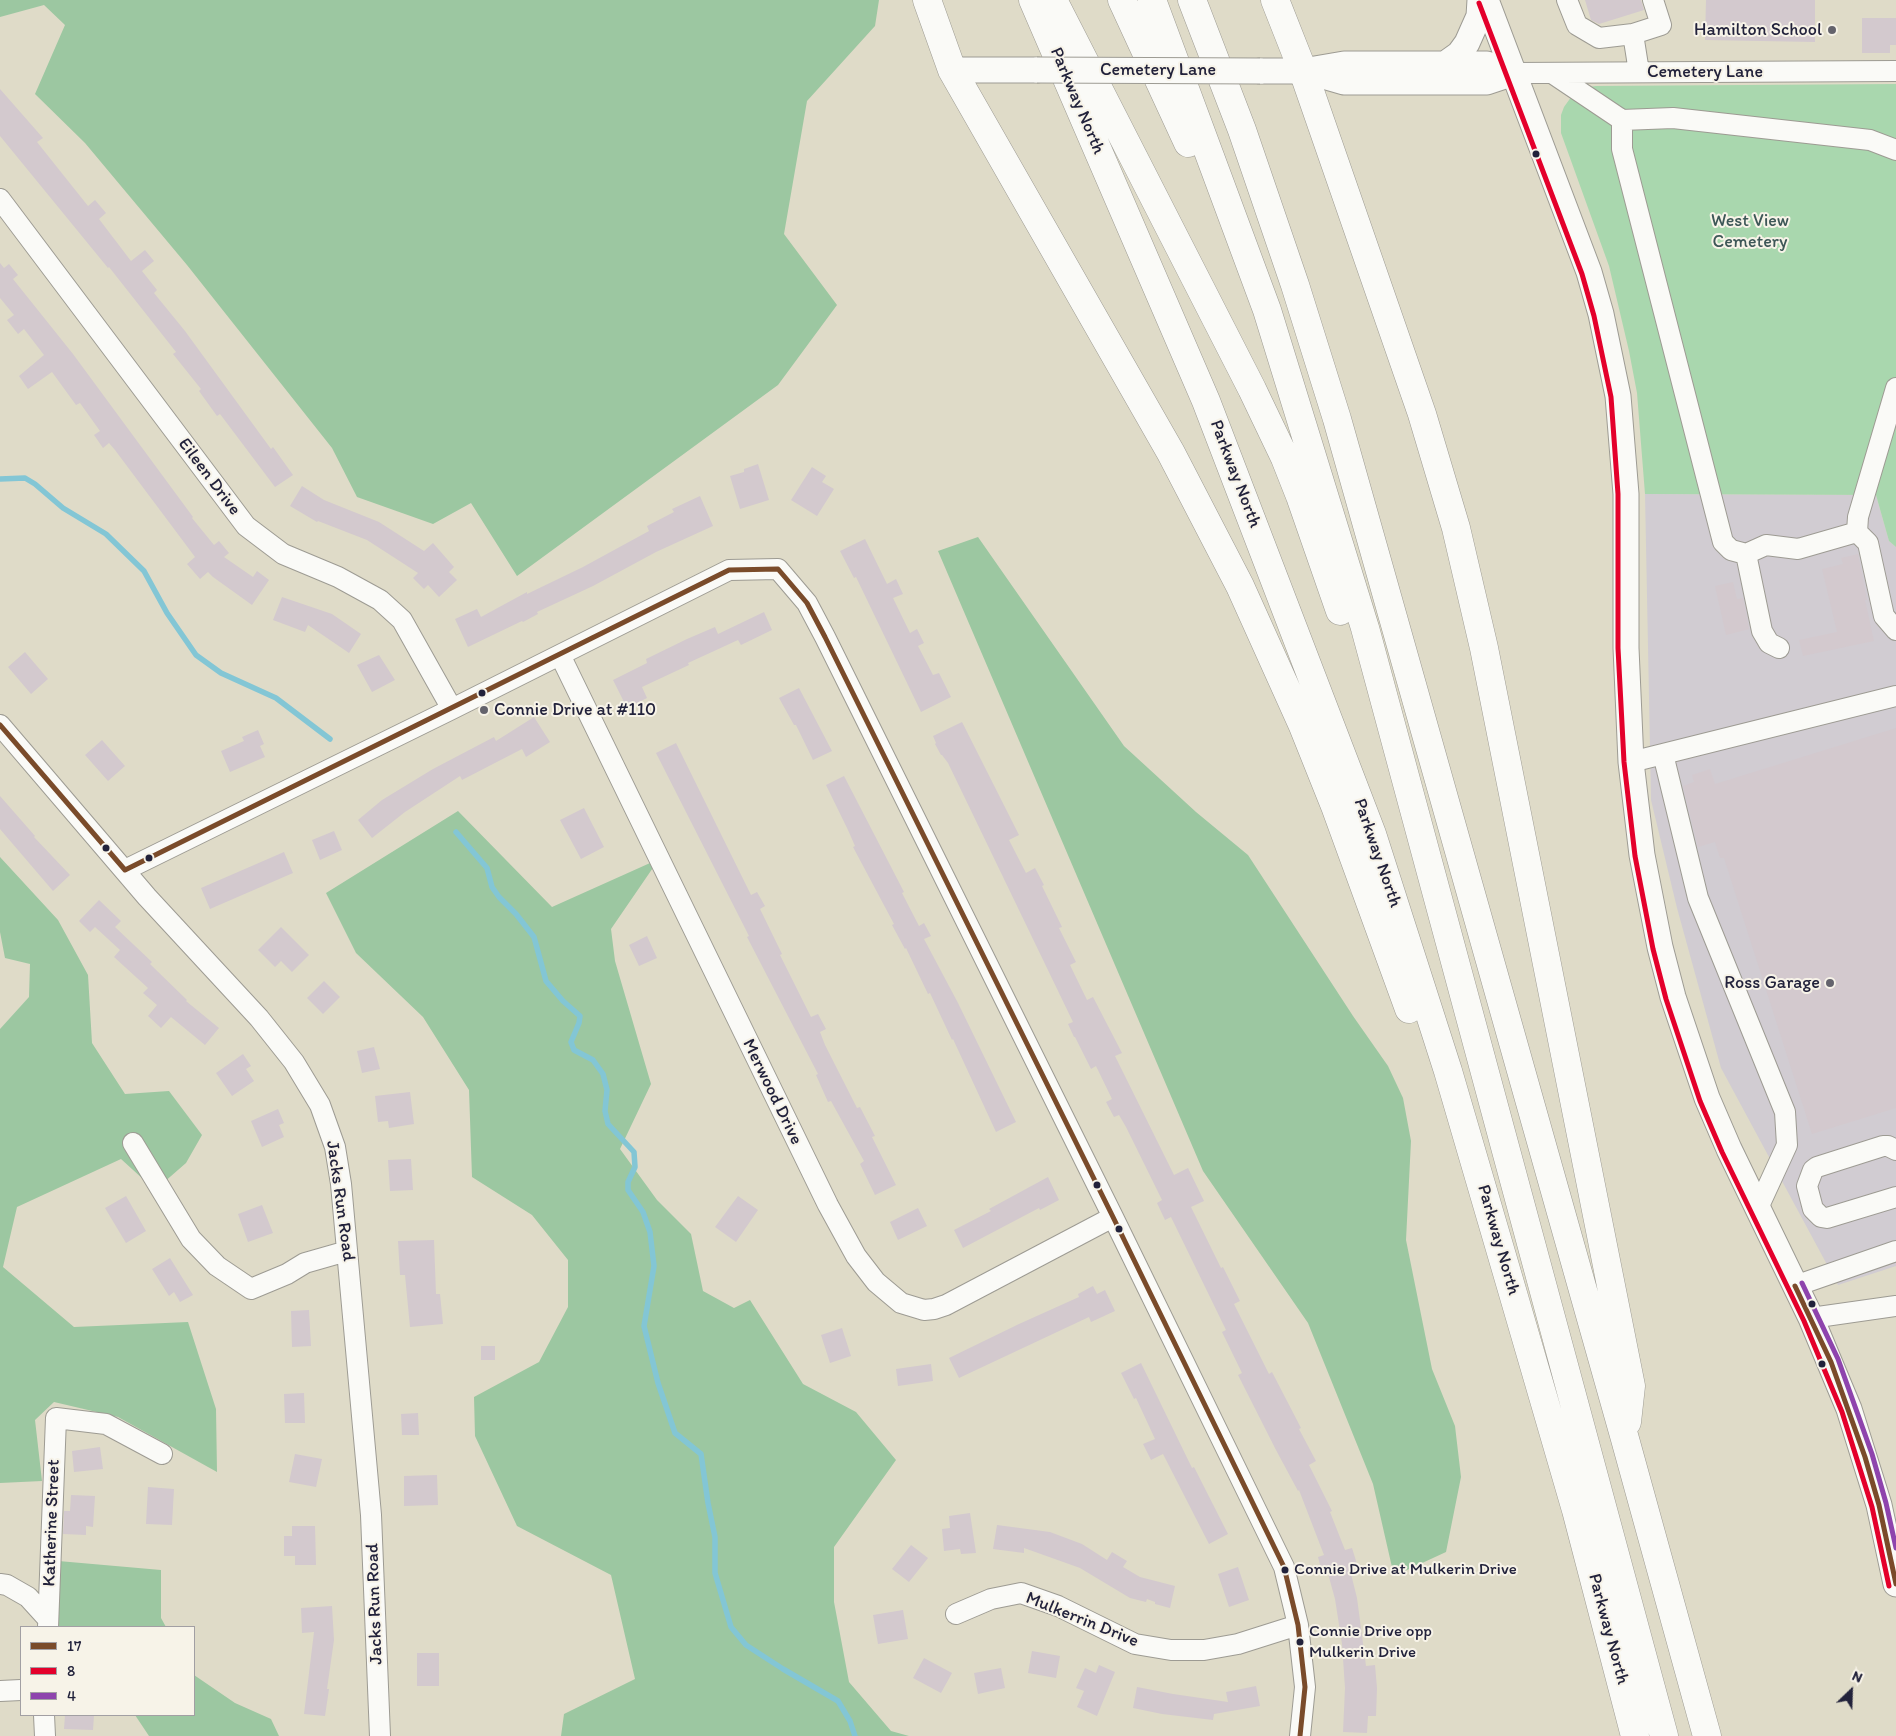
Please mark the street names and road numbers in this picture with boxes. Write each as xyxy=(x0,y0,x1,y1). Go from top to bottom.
street label: Parkway North xyxy=(1045,44,1109,158)
street label: Cemetery Lane xyxy=(1100,59,1216,81)
street label: Cemetery Lane xyxy=(1647,61,1763,83)
street label: Parkway North xyxy=(1205,417,1265,531)
street label: Eileen Drive xyxy=(173,434,245,520)
street label: Parkway North xyxy=(1348,796,1406,910)
street label: Merwood Drive xyxy=(737,1036,807,1148)
street label: Jacks Run Road xyxy=(321,1139,359,1263)
street label: Parkway North xyxy=(1472,1182,1524,1298)
street label: Katherine Street xyxy=(39,1459,65,1587)
street label: Jacks Run Road xyxy=(362,1543,388,1665)
street label: Parkway North xyxy=(1583,1571,1633,1687)
street label: Mulkerrin Drive xyxy=(1022,1588,1142,1652)

